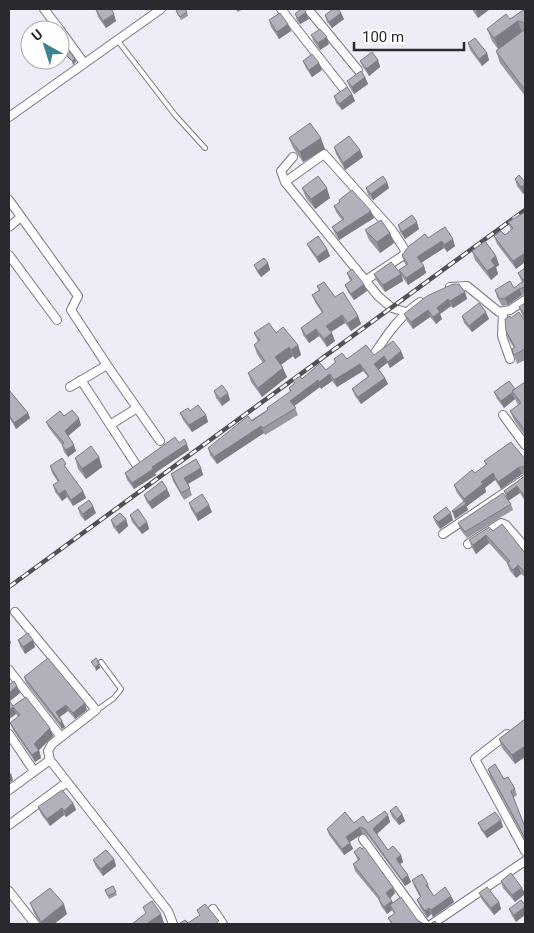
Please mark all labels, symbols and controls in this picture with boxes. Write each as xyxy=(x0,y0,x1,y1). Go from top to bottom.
north arrow xyxy=(20,20,70,70)
scale bar xyxy=(354,20,464,52)
text: U xyxy=(28,26,45,44)
text: 100 m xyxy=(362,28,404,46)

